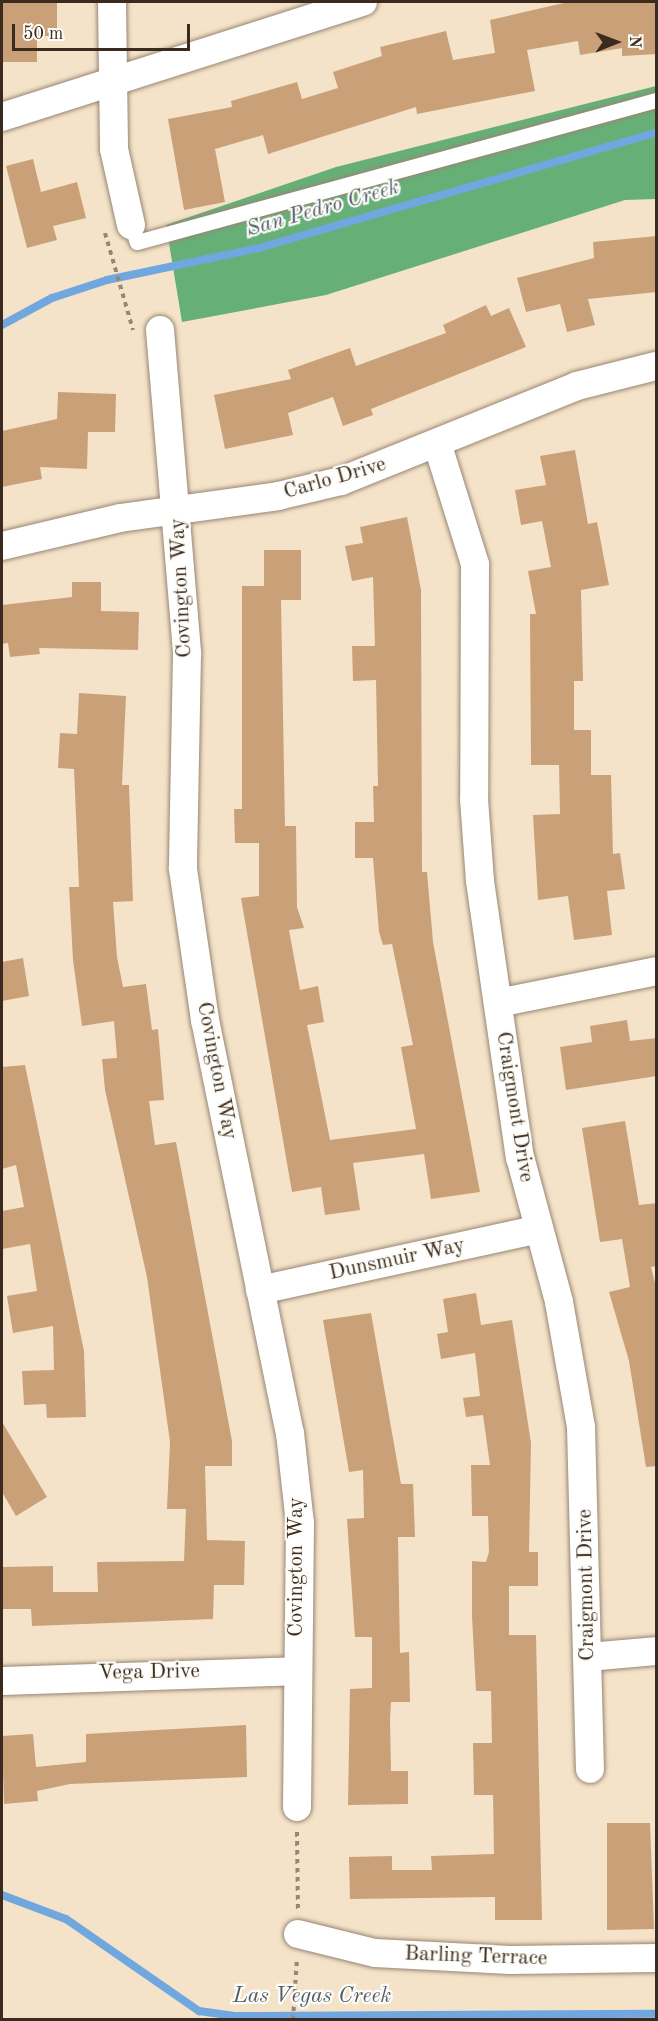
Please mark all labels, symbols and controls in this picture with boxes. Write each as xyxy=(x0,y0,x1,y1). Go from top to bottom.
scale bar xyxy=(15,12,194,50)
north arrow xyxy=(586,12,646,72)
text: 50 m xyxy=(23,25,63,43)
text: N xyxy=(626,35,642,48)
water label: San Pedro Creek xyxy=(243,175,403,243)
street label: Carlo Drive xyxy=(281,452,389,506)
street label: Covington Way xyxy=(166,517,198,659)
street label: Covington Way xyxy=(190,1000,242,1142)
street label: Craigmont Drive xyxy=(490,1030,538,1184)
street label: Dunsmuir Way xyxy=(327,1233,467,1287)
street label: Covington Way xyxy=(284,1497,310,1637)
street label: Craigmont Drive xyxy=(573,1509,601,1661)
street label: Vega Drive xyxy=(98,1660,200,1686)
street label: Barling Terrace xyxy=(404,1942,548,1972)
water label: Las Vegas Creek xyxy=(233,1984,391,2010)

